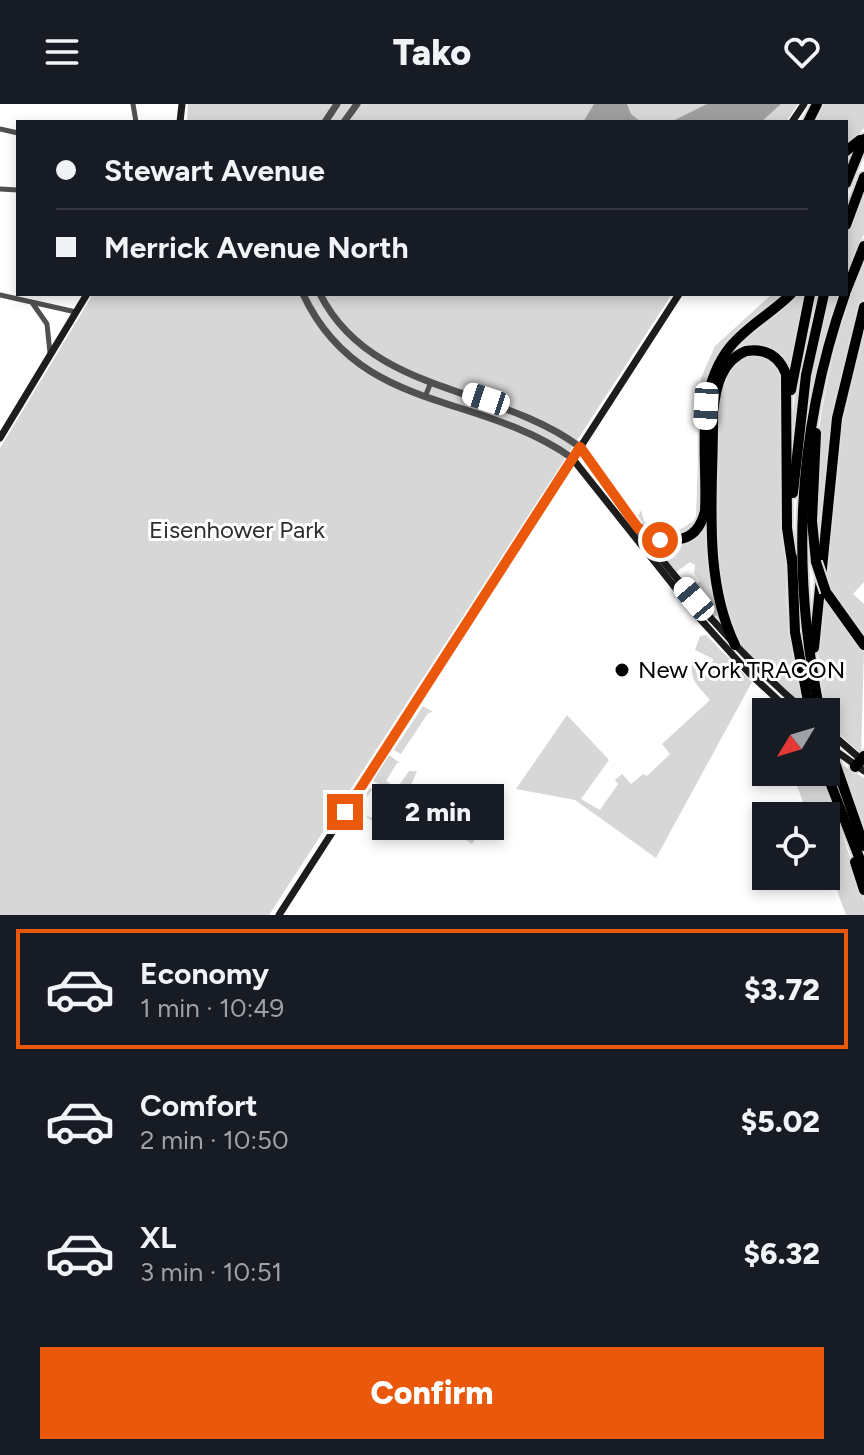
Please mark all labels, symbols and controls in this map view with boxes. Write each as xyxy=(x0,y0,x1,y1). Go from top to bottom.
icon: menu xyxy=(40,30,84,74)
icon: heart xyxy=(780,30,824,74)
text: Tako xyxy=(393,31,471,74)
text: Stewart Avenue xyxy=(104,152,325,189)
text: Merrick Avenue North xyxy=(104,229,409,266)
car xyxy=(459,380,513,418)
car xyxy=(693,381,719,431)
park label: Eisenhower Park xyxy=(149,515,325,544)
route start xyxy=(642,522,678,558)
car xyxy=(669,573,719,625)
place label: New York TRACON xyxy=(638,655,845,684)
marker: New York TRACON xyxy=(613,661,631,679)
north arrow xyxy=(752,698,840,786)
map controls xyxy=(752,698,840,890)
callout: 2 min xyxy=(373,784,505,840)
route end xyxy=(327,794,363,830)
text: 2 min xyxy=(405,796,471,828)
button: locate xyxy=(752,802,840,890)
icon: car xyxy=(44,953,116,1025)
text: Economy xyxy=(140,955,269,992)
text: $3.72 xyxy=(744,971,820,1008)
text: 1 min · 10:49 xyxy=(140,992,284,1024)
icon: car xyxy=(44,1085,116,1157)
text: Comfort xyxy=(140,1087,258,1124)
text: $5.02 xyxy=(741,1103,820,1140)
text: 2 min · 10:50 xyxy=(140,1124,289,1156)
icon: car xyxy=(44,1217,116,1289)
text: XL xyxy=(140,1219,176,1256)
text: $6.32 xyxy=(743,1235,820,1272)
text: 3 min · 10:51 xyxy=(140,1256,282,1288)
button: Confirm xyxy=(40,1347,824,1439)

